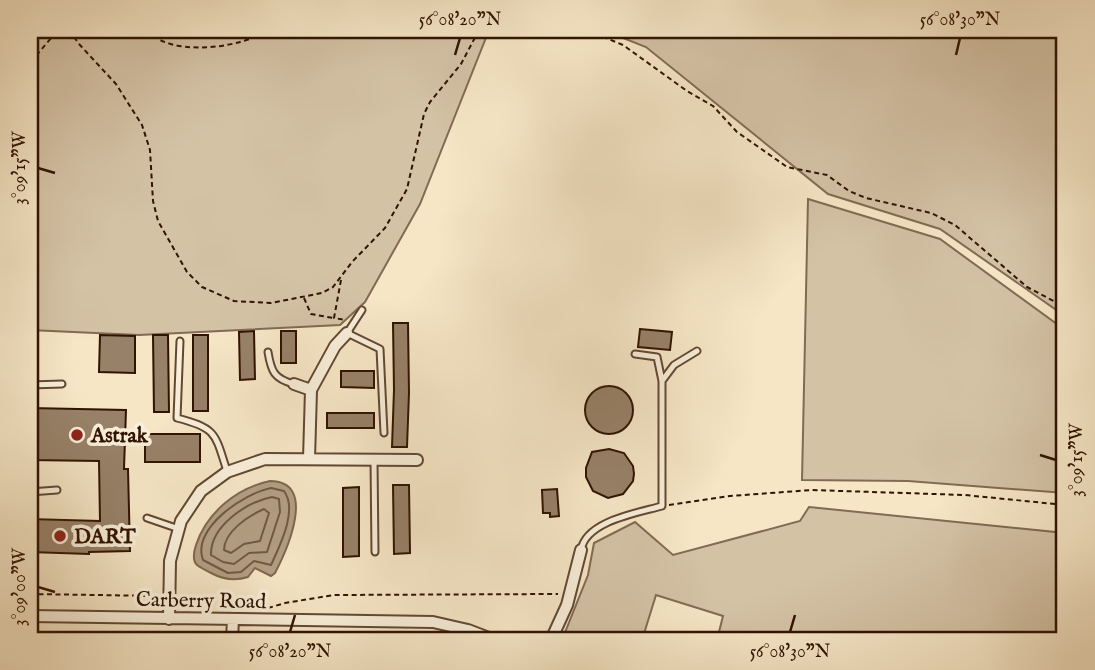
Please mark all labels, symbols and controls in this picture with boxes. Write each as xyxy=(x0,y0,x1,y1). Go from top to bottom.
text: 56°08'20"N xyxy=(419,9,502,32)
text: 56°08'30"N xyxy=(920,9,1001,32)
text: 3°09'15"W xyxy=(9,130,32,205)
text: 3°09'15"W xyxy=(1066,422,1089,497)
place label: Astrak xyxy=(90,423,149,450)
marker: Astrak xyxy=(69,427,85,443)
place label: DART xyxy=(74,524,136,551)
marker: DART xyxy=(52,528,68,544)
text: 3°09'00"W xyxy=(9,547,32,626)
street label: Carberry Road xyxy=(136,587,267,616)
text: 56°08'20"N xyxy=(249,641,332,664)
text: 56°08'30"N xyxy=(750,641,831,664)

